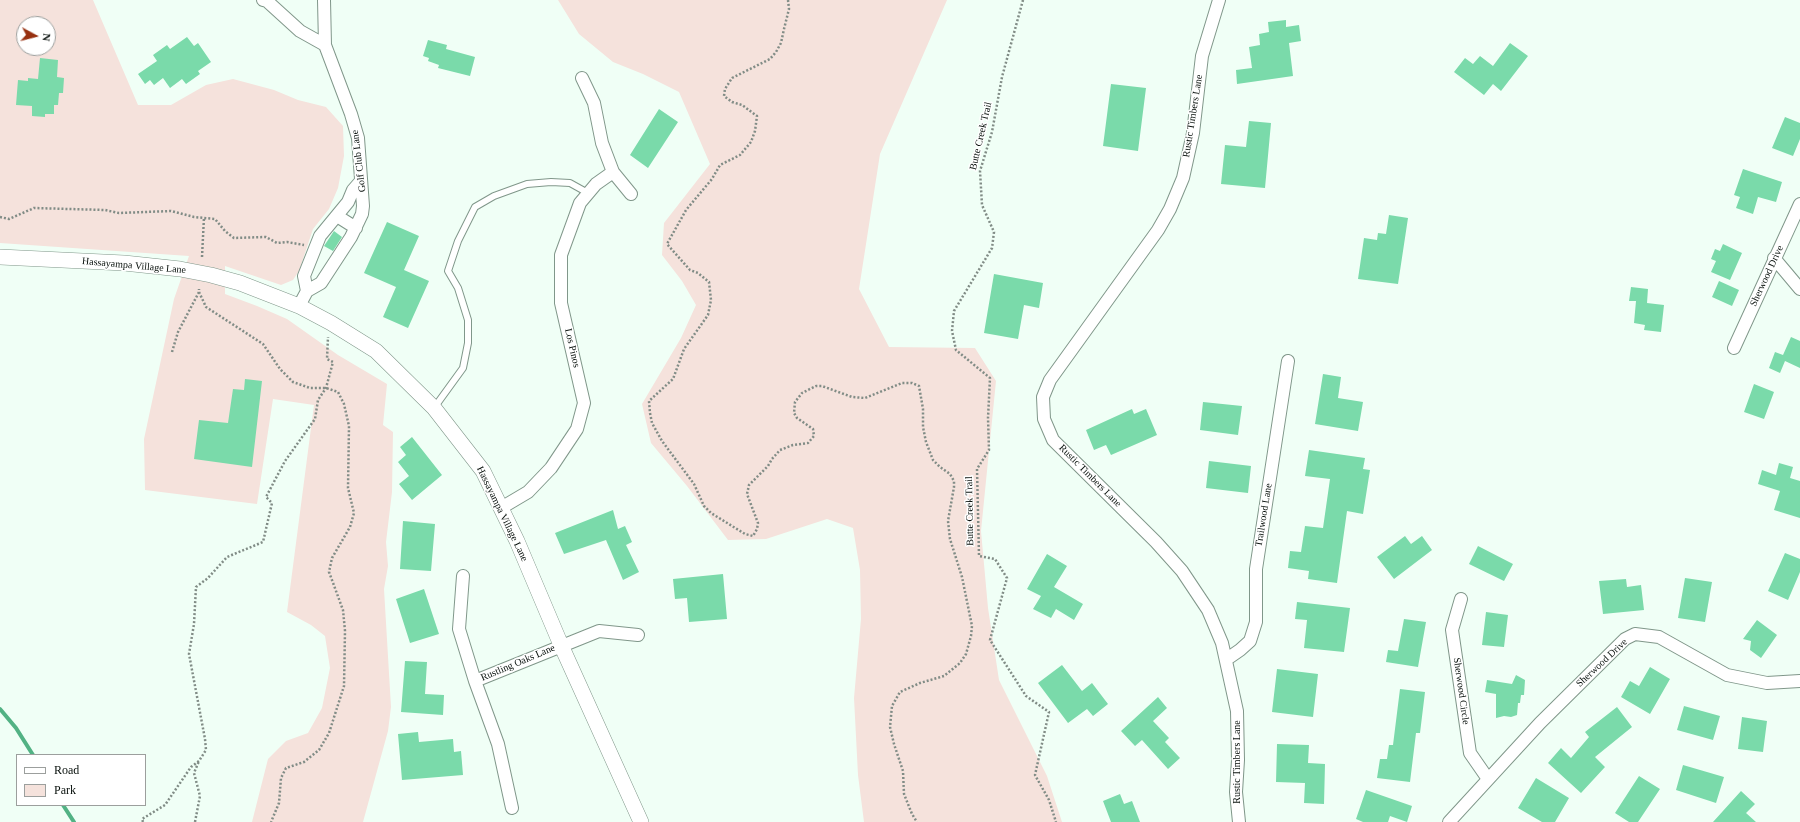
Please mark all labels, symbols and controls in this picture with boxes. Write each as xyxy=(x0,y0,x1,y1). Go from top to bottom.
north arrow xyxy=(16,16,56,56)
text: N xyxy=(40,33,53,42)
street label: Rustic Timbers Lane xyxy=(1181,74,1205,158)
street label: Butte Creek Trail xyxy=(967,101,995,171)
street label: Golf Club Lane xyxy=(349,129,369,193)
street label: Sherwood Drive xyxy=(1748,244,1786,308)
street label: Hassayampa Village Lane xyxy=(81,255,187,277)
street label: Los Pinos xyxy=(562,327,582,369)
street label: Rustic Timbers Lane xyxy=(1056,442,1124,510)
street label: Hassayampa Village Lane xyxy=(474,464,530,564)
street label: Butte Creek Trail xyxy=(963,476,977,546)
street label: Trailwood Lane xyxy=(1253,483,1275,547)
street label: Sherwood Drive xyxy=(1574,636,1630,690)
street label: Rustling Oaks Lane xyxy=(479,642,557,684)
street label: Sherwood Circle xyxy=(1450,657,1472,725)
street label: Rustic Timbers Lane xyxy=(1231,720,1243,804)
legend xyxy=(16,754,146,806)
text: Road xyxy=(54,763,79,777)
text: Park xyxy=(54,783,76,797)

